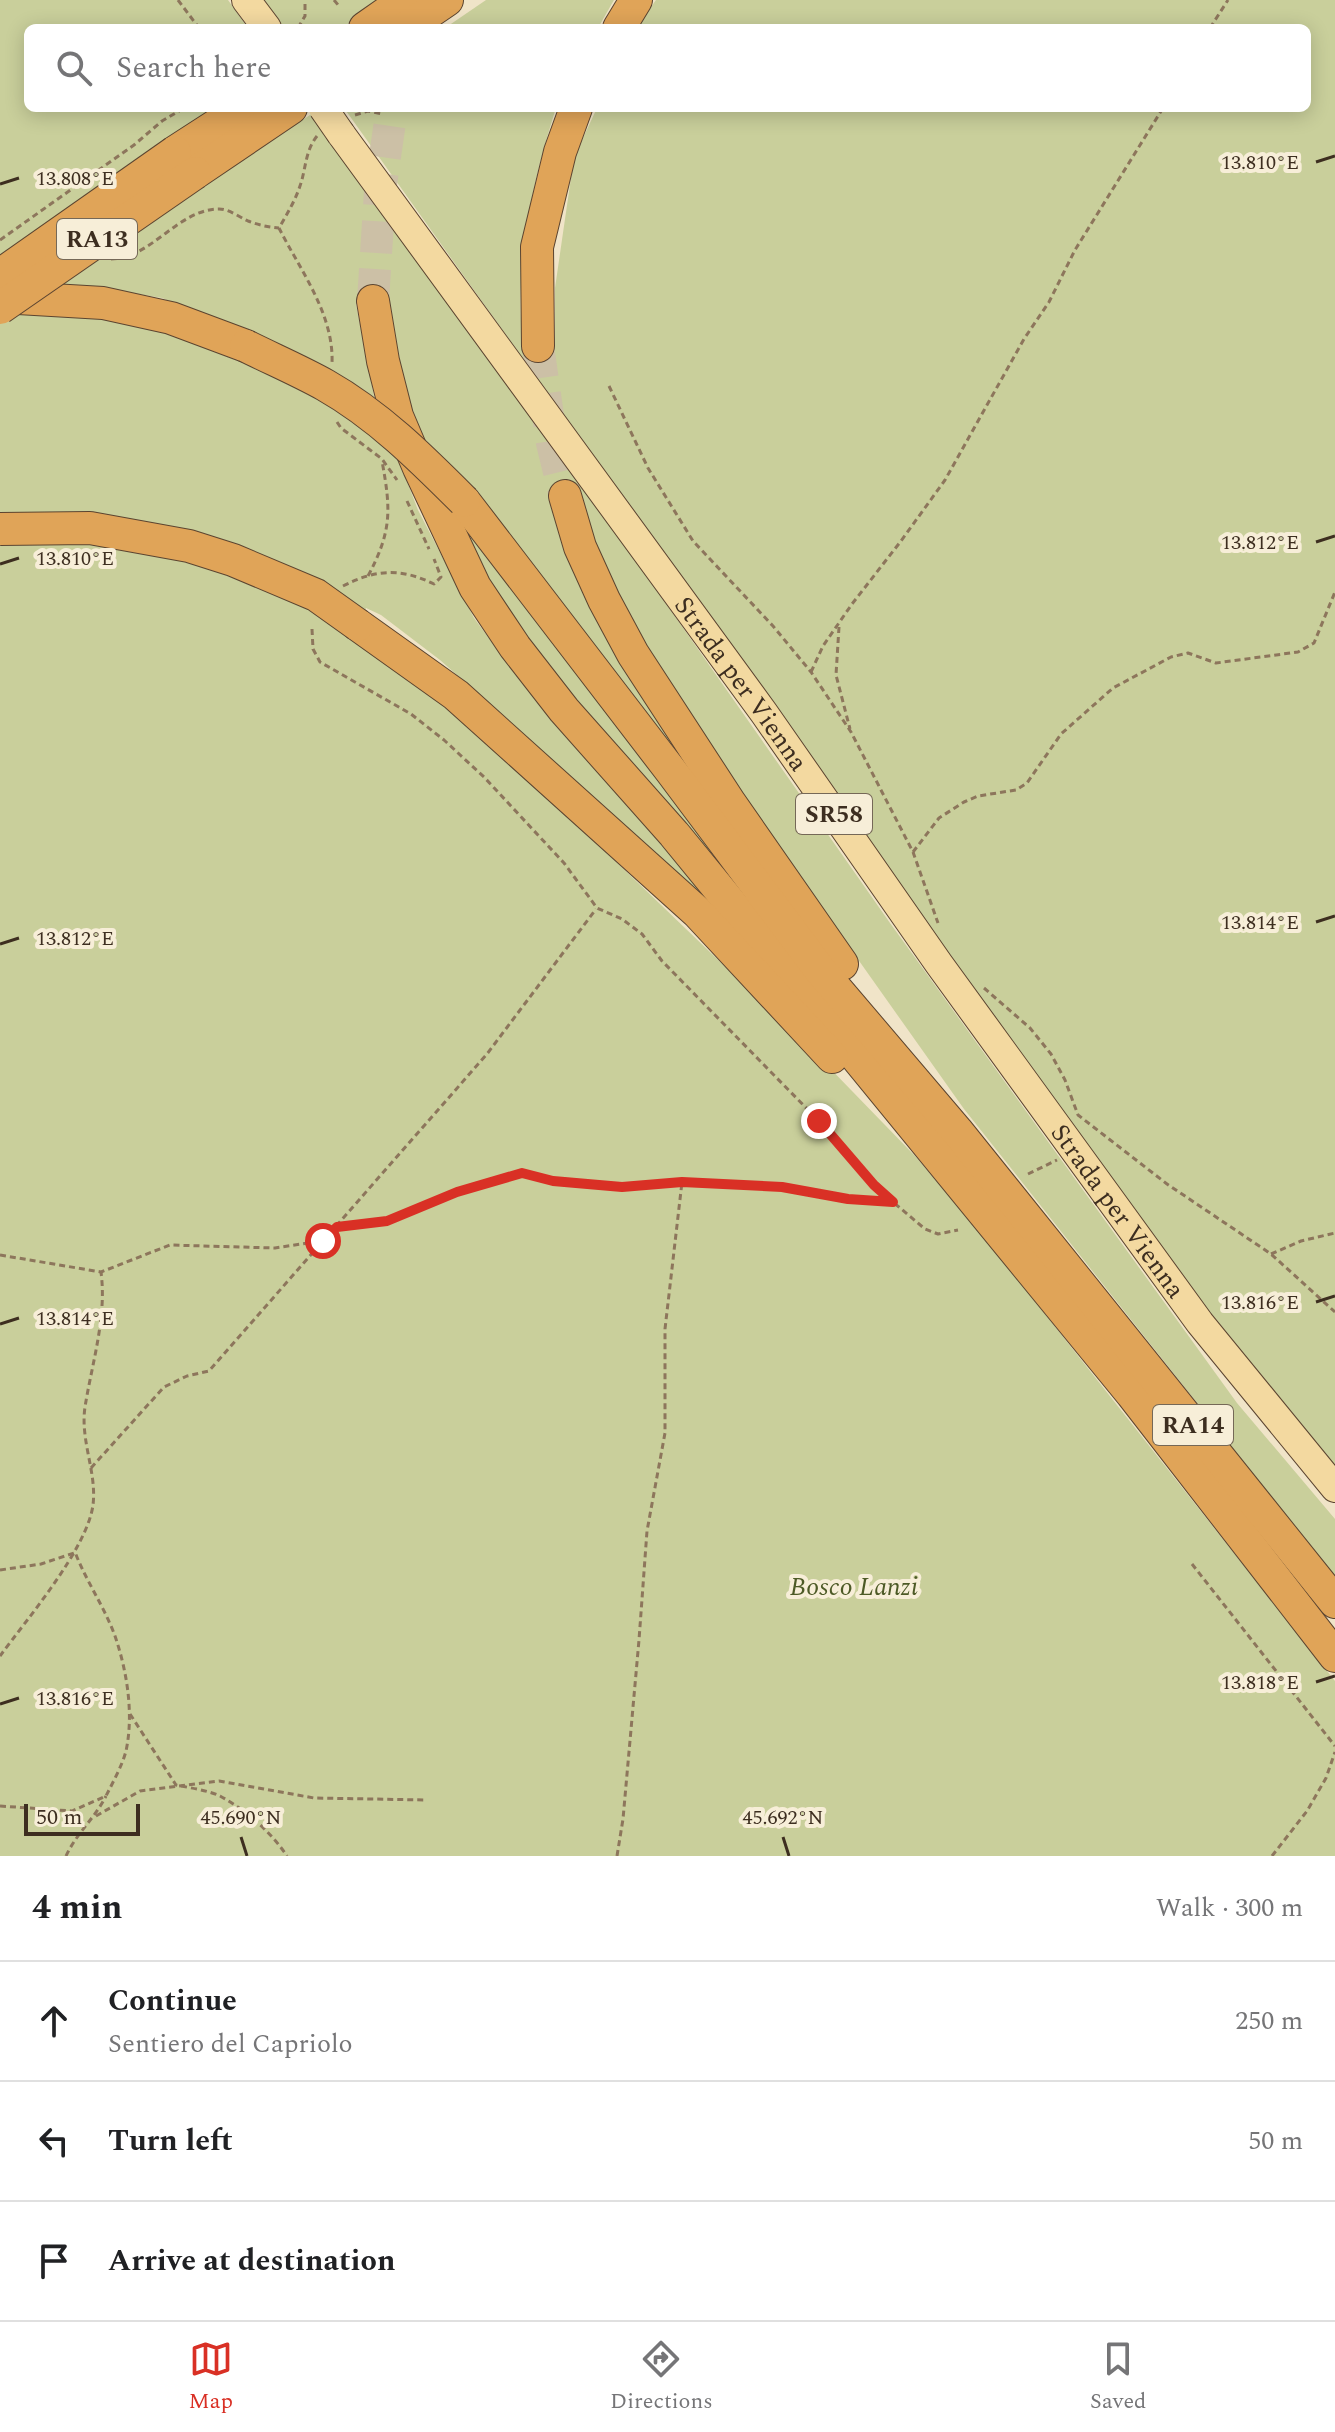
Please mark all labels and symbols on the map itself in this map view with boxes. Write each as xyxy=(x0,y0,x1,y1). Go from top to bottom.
text: 13.810°E xyxy=(1221,148,1299,178)
text: 13.808°E xyxy=(36,164,114,194)
road number: RA13 xyxy=(57,219,137,259)
text: 13.812°E xyxy=(1221,528,1299,558)
text: 13.810°E xyxy=(36,544,114,574)
street label: Strada per Vienna xyxy=(664,588,818,780)
road number: SR58 xyxy=(796,794,872,834)
text: 13.814°E xyxy=(1221,908,1299,938)
text: 13.812°E xyxy=(36,924,114,954)
route end xyxy=(801,1103,837,1139)
street label: Strada per Vienna xyxy=(1040,1115,1195,1307)
route start xyxy=(305,1223,341,1259)
text: 13.816°E xyxy=(1221,1288,1299,1318)
text: 13.814°E xyxy=(36,1304,114,1334)
road number: RA14 xyxy=(1153,1405,1233,1445)
park label: Bosco Lanzi xyxy=(790,1567,918,1607)
text: 13.818°E xyxy=(1221,1668,1299,1698)
text: 13.816°E xyxy=(36,1684,114,1714)
scale bar xyxy=(24,1800,140,1836)
text: 45.690°N xyxy=(201,1803,281,1833)
text: 45.692°N xyxy=(743,1803,823,1833)

